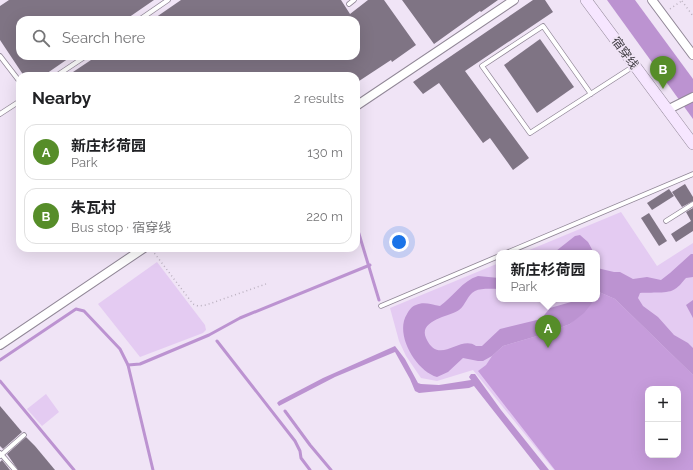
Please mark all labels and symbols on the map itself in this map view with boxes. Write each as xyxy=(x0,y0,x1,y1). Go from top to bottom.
street label: 宿穿线 xyxy=(609,34,641,72)
pin: B xyxy=(650,56,676,89)
your location xyxy=(389,232,409,252)
pin: A xyxy=(535,315,561,348)

